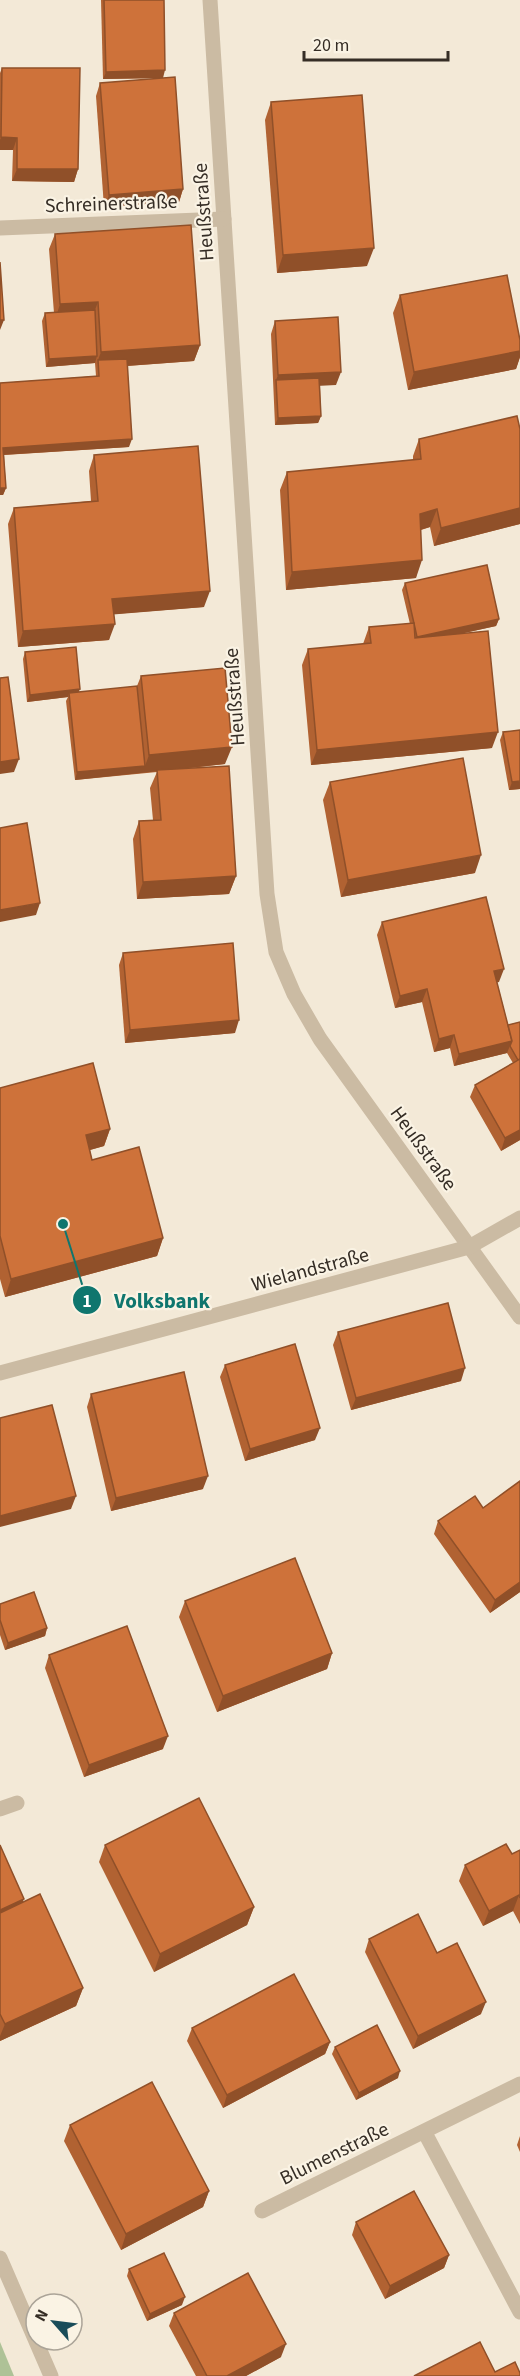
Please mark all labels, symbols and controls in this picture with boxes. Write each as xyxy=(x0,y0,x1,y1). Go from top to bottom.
scale bar xyxy=(304,24,448,62)
text: 20 m xyxy=(313,33,349,58)
street label: Heußstraße xyxy=(187,162,221,262)
street label: Schreinerstraße xyxy=(44,188,178,220)
street label: Heußstraße xyxy=(218,647,252,747)
street label: Heußstraße xyxy=(383,1101,463,1197)
street label: Wielandstraße xyxy=(248,1241,372,1299)
callout: Volksbank xyxy=(72,1281,222,1320)
text: Volksbank xyxy=(113,1286,211,1316)
text: 1 xyxy=(82,1289,92,1314)
street label: Blumenstraße xyxy=(275,2115,394,2192)
north arrow xyxy=(24,2292,84,2352)
text: N xyxy=(29,2306,54,2325)

